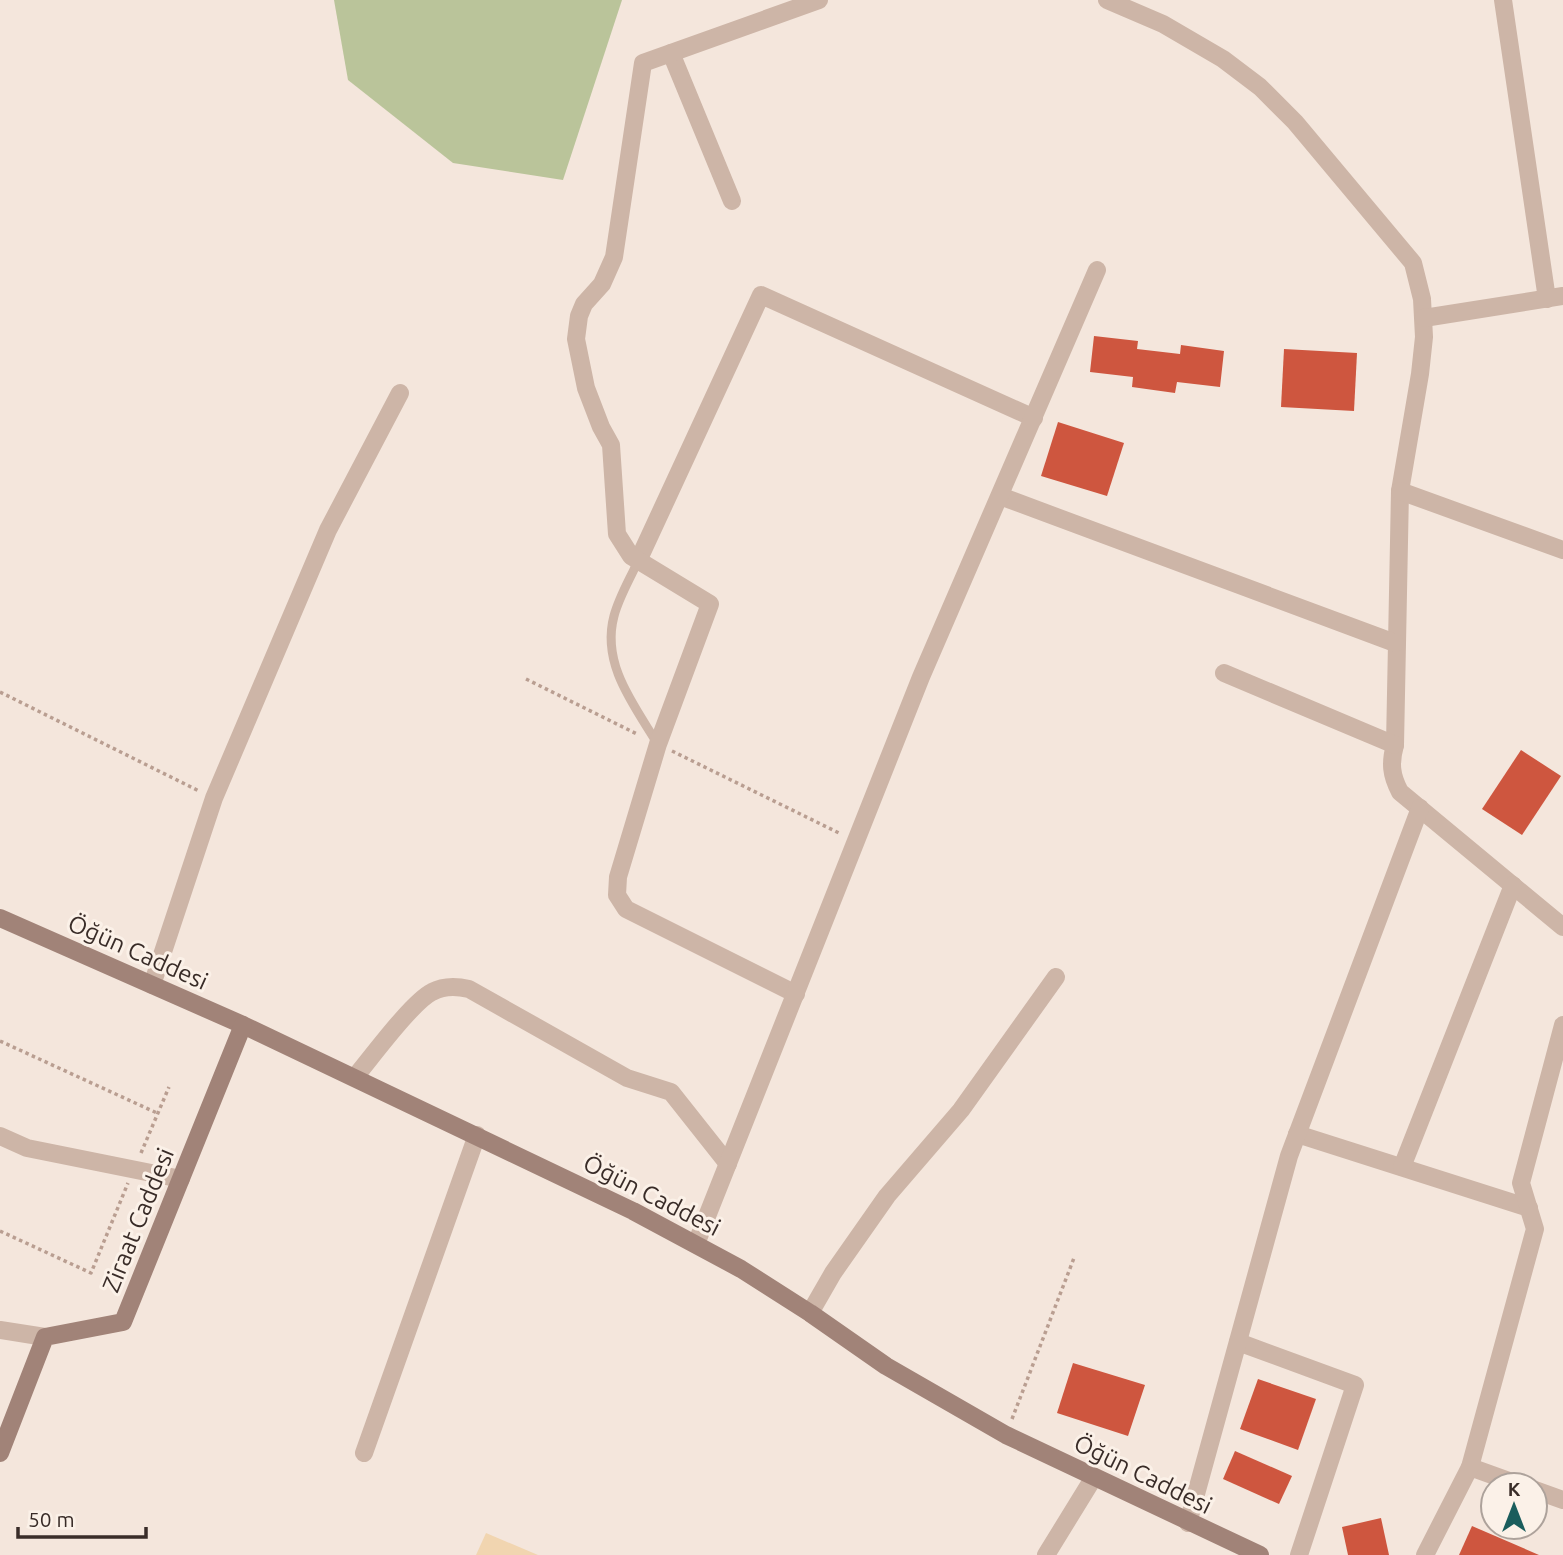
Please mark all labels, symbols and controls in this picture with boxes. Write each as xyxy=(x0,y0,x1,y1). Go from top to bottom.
street label: Öğün Caddesi xyxy=(64,909,212,995)
street label: Ziraat Caddesi xyxy=(97,1144,179,1296)
street label: Öğün Caddesi xyxy=(579,1149,725,1241)
street label: Öğün Caddesi xyxy=(1070,1429,1216,1519)
north arrow xyxy=(1479,1471,1549,1541)
text: K xyxy=(1508,1478,1521,1500)
scale bar xyxy=(18,1496,145,1540)
text: 50 m xyxy=(28,1507,75,1531)

